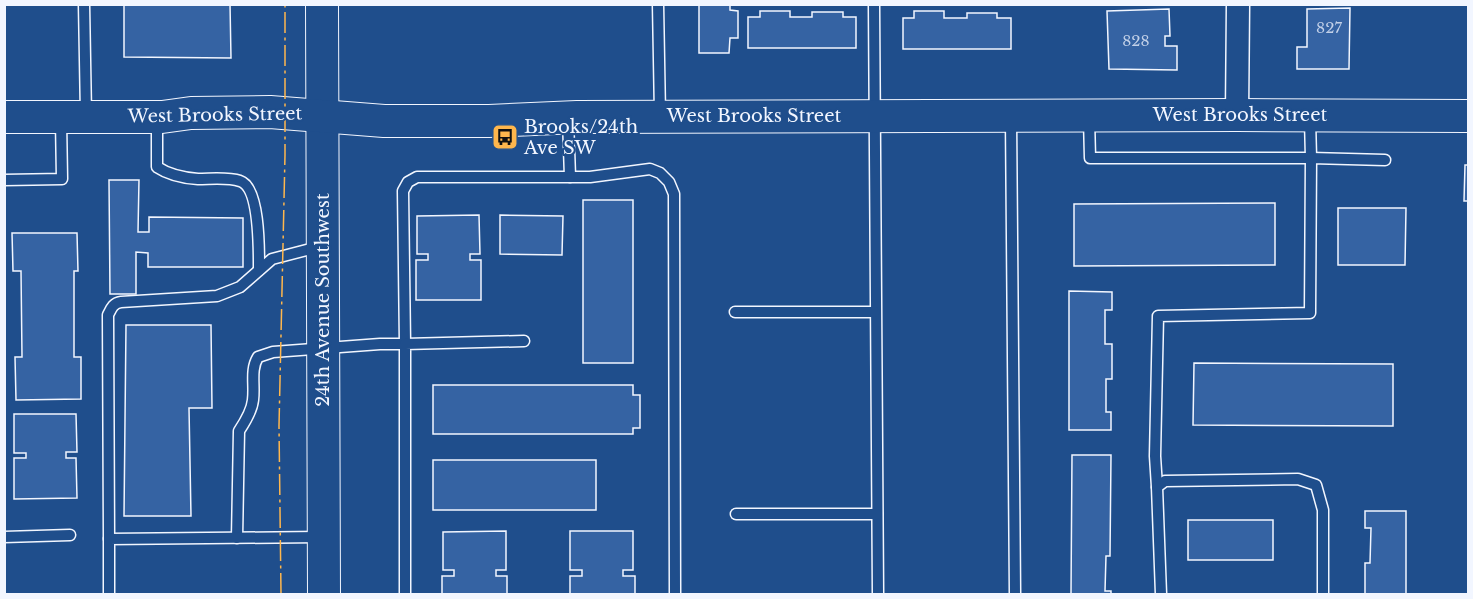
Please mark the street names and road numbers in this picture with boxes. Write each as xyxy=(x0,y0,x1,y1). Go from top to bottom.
street label: West Brooks Street xyxy=(127,102,303,128)
street label: West Brooks Street xyxy=(1152,104,1327,126)
street label: West Brooks Street xyxy=(666,105,841,127)
street label: 24th Avenue Southwest xyxy=(312,193,334,407)

